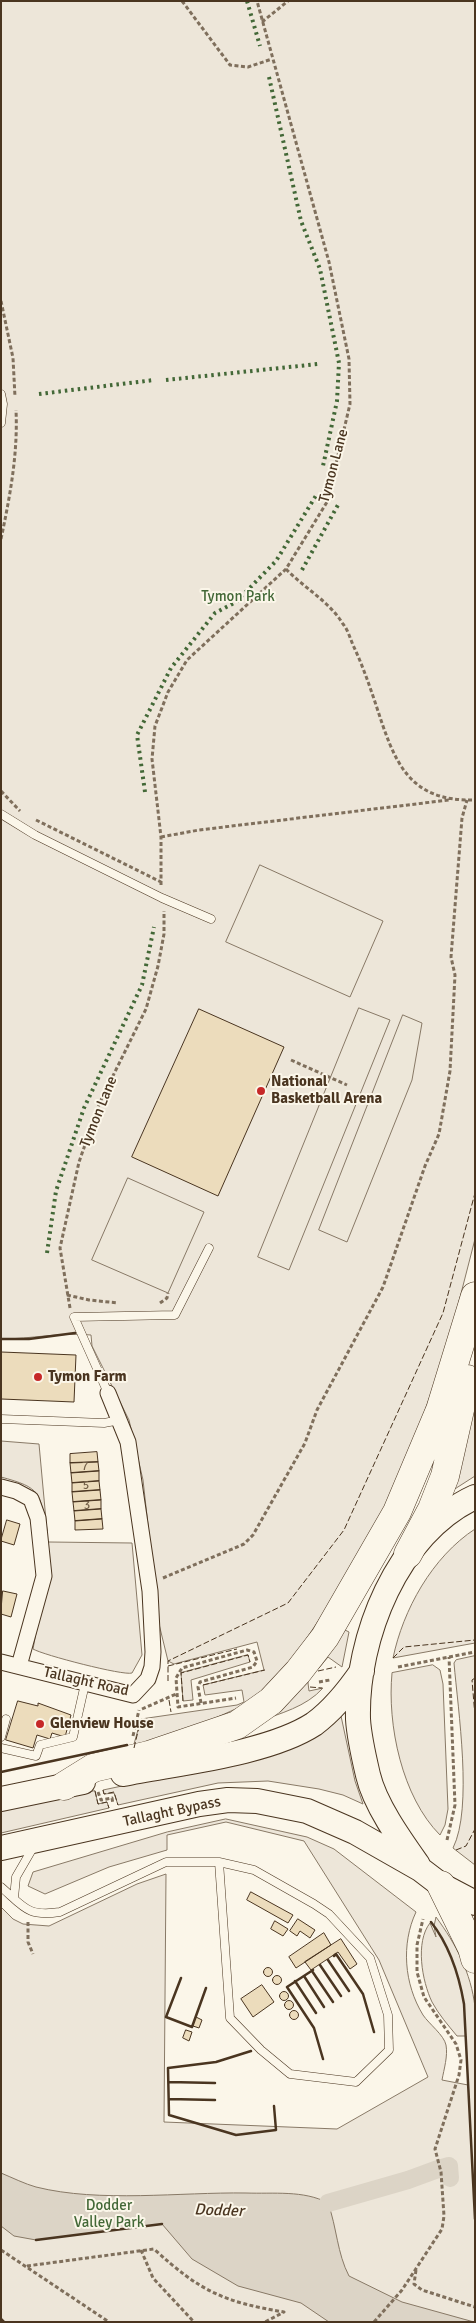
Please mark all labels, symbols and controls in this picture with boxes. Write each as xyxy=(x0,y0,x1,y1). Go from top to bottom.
street label: Tymon Lane xyxy=(316,427,352,505)
park label: Tymon Park xyxy=(201,588,275,606)
place label: National Basketball Arena xyxy=(271,1073,382,1108)
street label: Tymon Lane xyxy=(77,1074,121,1150)
marker: National Basketball Arena xyxy=(255,1085,267,1097)
place label: Tymon Farm xyxy=(48,1368,127,1386)
marker: Tymon Farm xyxy=(32,1371,44,1383)
house number: 7 xyxy=(82,1460,88,1474)
house number: 5 xyxy=(83,1479,89,1493)
house number: 3 xyxy=(84,1499,90,1513)
street label: Tallaght Road xyxy=(42,1663,130,1701)
place label: Glenview House xyxy=(50,1715,154,1733)
marker: Glenview House xyxy=(34,1718,46,1730)
street label: Tallaght Bypass xyxy=(122,1793,222,1831)
park label: Dodder Valley Park xyxy=(74,2197,144,2232)
water label: Dodder xyxy=(194,2201,244,2221)

